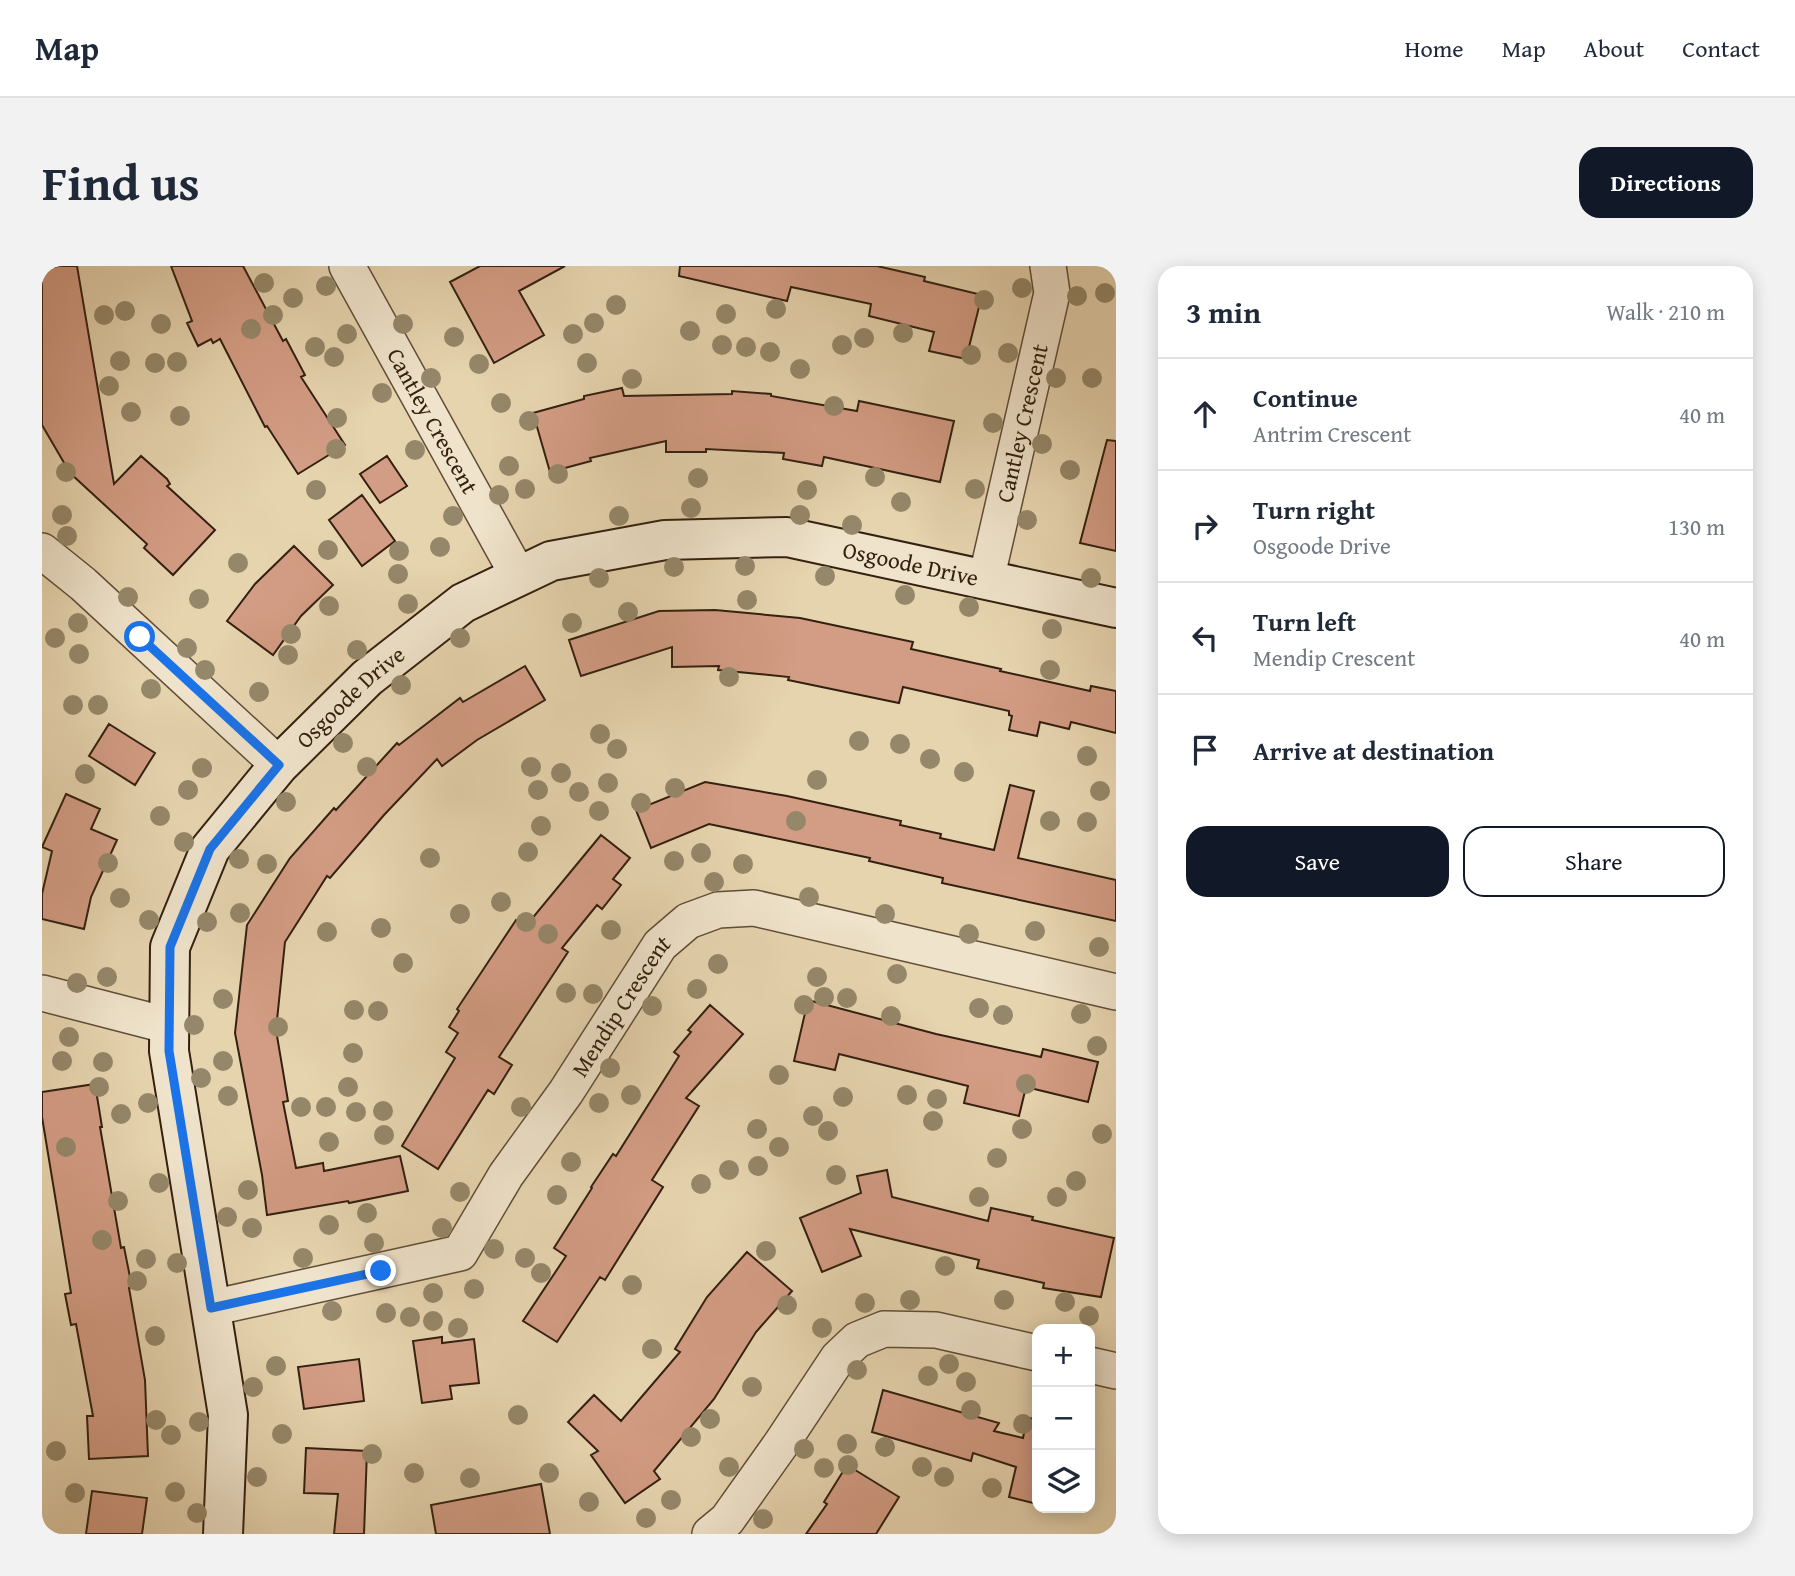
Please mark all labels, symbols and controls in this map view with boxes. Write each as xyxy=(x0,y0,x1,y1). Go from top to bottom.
text: Map xyxy=(35,24,99,72)
text: Home xyxy=(1405,31,1464,66)
text: Map xyxy=(1502,31,1546,66)
text: About xyxy=(1584,31,1644,66)
text: Contact xyxy=(1682,31,1760,66)
text: Find us xyxy=(42,146,200,218)
button: Directions xyxy=(1579,147,1753,218)
text: 3 min xyxy=(1186,290,1261,334)
text: Walk · 210 m xyxy=(1606,295,1725,328)
street label: Cantley Crescent xyxy=(987,340,1056,506)
street label: Cantley Crescent xyxy=(379,342,487,499)
text: Continue xyxy=(1253,378,1358,417)
icon: ahead xyxy=(1186,395,1224,433)
text: 40 m xyxy=(1679,398,1725,431)
text: Antrim Crescent xyxy=(1253,417,1411,450)
text: Turn right xyxy=(1253,490,1375,529)
icon: right xyxy=(1186,507,1224,545)
text: 130 m xyxy=(1668,510,1725,543)
text: Osgoode Drive xyxy=(1253,529,1391,562)
street label: Osgoode Drive xyxy=(840,533,982,594)
text: Turn left xyxy=(1253,602,1356,641)
icon: left xyxy=(1186,619,1224,657)
route start xyxy=(124,621,155,652)
text: 40 m xyxy=(1679,622,1725,655)
street label: Osgoode Drive xyxy=(288,638,411,756)
text: Mendip Crescent xyxy=(1253,641,1415,674)
icon: arrive xyxy=(1186,731,1224,769)
text: Arrive at destination xyxy=(1253,731,1494,770)
button: Save xyxy=(1186,826,1449,897)
button: Share xyxy=(1463,826,1725,897)
street label: Mendip Crescent xyxy=(563,926,677,1083)
route end xyxy=(365,1255,396,1286)
map controls xyxy=(1032,1324,1095,1513)
button: + xyxy=(1032,1324,1095,1387)
button: − xyxy=(1032,1387,1095,1450)
button: layers xyxy=(1032,1450,1095,1513)

